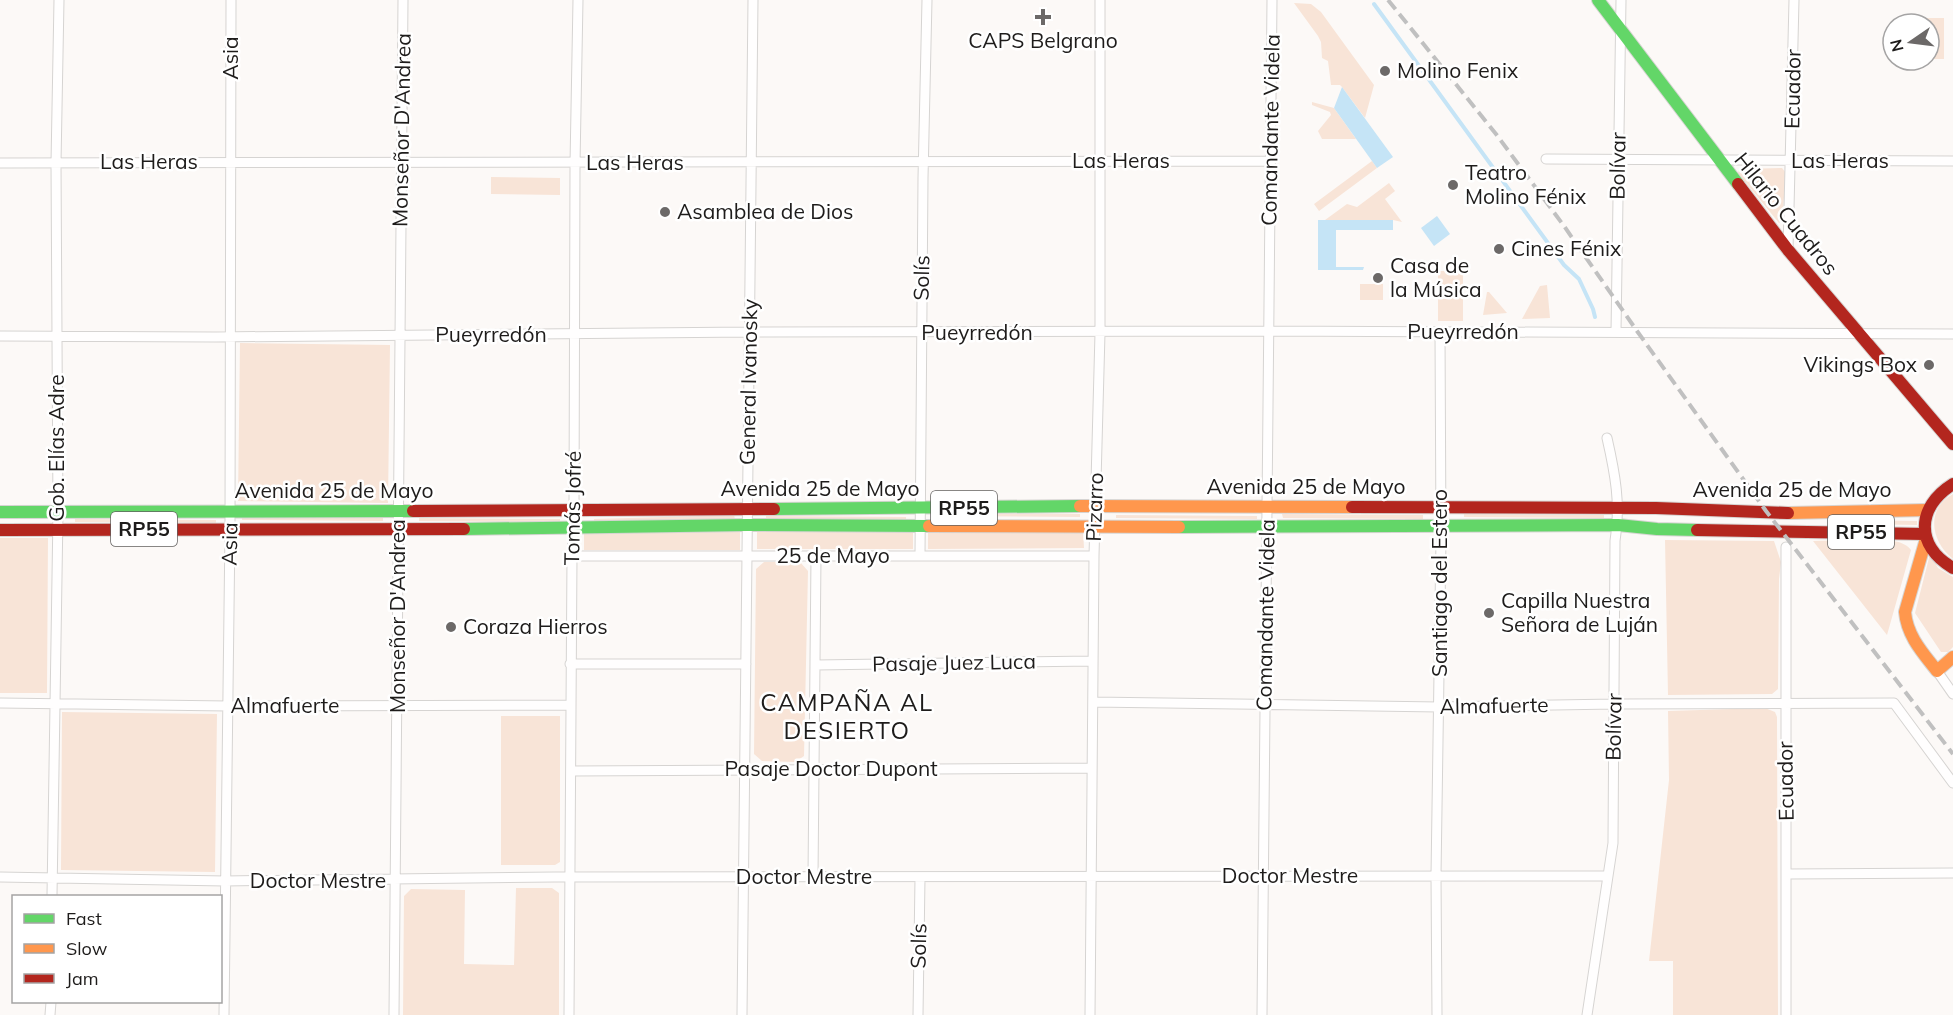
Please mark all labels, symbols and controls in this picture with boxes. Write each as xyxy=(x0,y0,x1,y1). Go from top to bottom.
marker: CAPS Belgrano xyxy=(1034,8,1052,26)
north arrow xyxy=(1881,12,1941,72)
place label: CAPS Belgrano xyxy=(968,27,1118,53)
street label: Monseñor D'Andrea xyxy=(386,33,416,227)
street label: Comandante Videla xyxy=(1255,34,1285,226)
street label: Asia xyxy=(217,36,243,80)
text: N xyxy=(1885,37,1908,54)
street label: Ecuador xyxy=(1778,49,1806,129)
place label: Molino Fenix xyxy=(1397,57,1518,83)
marker: Molino Fenix xyxy=(1378,64,1392,78)
street label: Bolívar xyxy=(1603,132,1631,200)
street label: Las Heras xyxy=(1072,147,1170,173)
street label: Hilario Cuadros xyxy=(1729,147,1844,280)
street label: Las Heras xyxy=(1791,147,1889,173)
street label: Las Heras xyxy=(100,148,198,174)
street label: Las Heras xyxy=(586,149,684,175)
place label: Teatro Molino Fénix xyxy=(1465,159,1586,209)
marker: Teatro Molino Fénix xyxy=(1446,178,1460,192)
place label: Asamblea de Dios xyxy=(677,198,853,224)
marker: Asamblea de Dios xyxy=(658,205,672,219)
place label: Cines Fénix xyxy=(1511,235,1621,261)
marker: Cines Fénix xyxy=(1492,242,1506,256)
place label: Casa de la Música xyxy=(1390,252,1482,302)
street label: Solís xyxy=(908,255,934,301)
marker: Casa de la Música xyxy=(1371,271,1385,285)
street label: General Ivanosky xyxy=(734,299,762,465)
street label: Pueyrredón xyxy=(1407,318,1519,344)
street label: Pueyrredón xyxy=(921,319,1033,345)
street label: Pueyrredón xyxy=(435,321,547,347)
place label: Vikings Box xyxy=(1803,351,1917,377)
marker: Vikings Box xyxy=(1922,358,1936,372)
street label: Gob. Elías Adre xyxy=(43,374,69,522)
street label: Tomás Jofré xyxy=(558,450,586,566)
street label: Pizarro xyxy=(1080,472,1108,542)
street label: Avenida 25 de Mayo xyxy=(1207,473,1405,499)
street label: Avenida 25 de Mayo xyxy=(721,475,919,501)
street label: Avenida 25 de Mayo xyxy=(1693,476,1891,502)
street label: Avenida 25 de Mayo xyxy=(235,477,433,503)
street label: Santiago del Estero xyxy=(1426,489,1452,677)
road number: RP55 xyxy=(931,491,997,525)
road number: RP55 xyxy=(111,512,177,546)
road number: RP55 xyxy=(1828,515,1894,549)
street label: Monseñor D'Andrea xyxy=(384,519,410,713)
street label: Comandante Videla xyxy=(1250,519,1280,711)
street label: Asia xyxy=(216,522,242,566)
street label: 25 de Mayo xyxy=(776,542,890,568)
place label: Capilla Nuestra Señora de Luján xyxy=(1501,587,1658,637)
marker: Capilla Nuestra Señora de Luján xyxy=(1482,606,1496,620)
place label: Coraza Hierros xyxy=(463,613,608,639)
marker: Coraza Hierros xyxy=(444,620,458,634)
street label: Pasaje Juez Luca xyxy=(872,648,1036,676)
district label: CAMPAÑA AL DESIERTO xyxy=(760,687,934,745)
street label: Almafuerte xyxy=(1439,691,1549,719)
street label: Almafuerte xyxy=(231,692,339,718)
street label: Bolívar xyxy=(1599,693,1627,761)
street label: Ecuador xyxy=(1771,741,1799,821)
street label: Pasaje Doctor Dupont xyxy=(724,755,938,781)
street label: Doctor Mestre xyxy=(1222,862,1358,888)
street label: Doctor Mestre xyxy=(736,863,872,889)
street label: Doctor Mestre xyxy=(250,867,386,893)
legend xyxy=(12,895,222,1003)
text: Fast xyxy=(66,907,102,930)
street label: Solís xyxy=(905,923,931,969)
text: Slow xyxy=(66,937,108,960)
text: Jam xyxy=(66,967,99,990)

